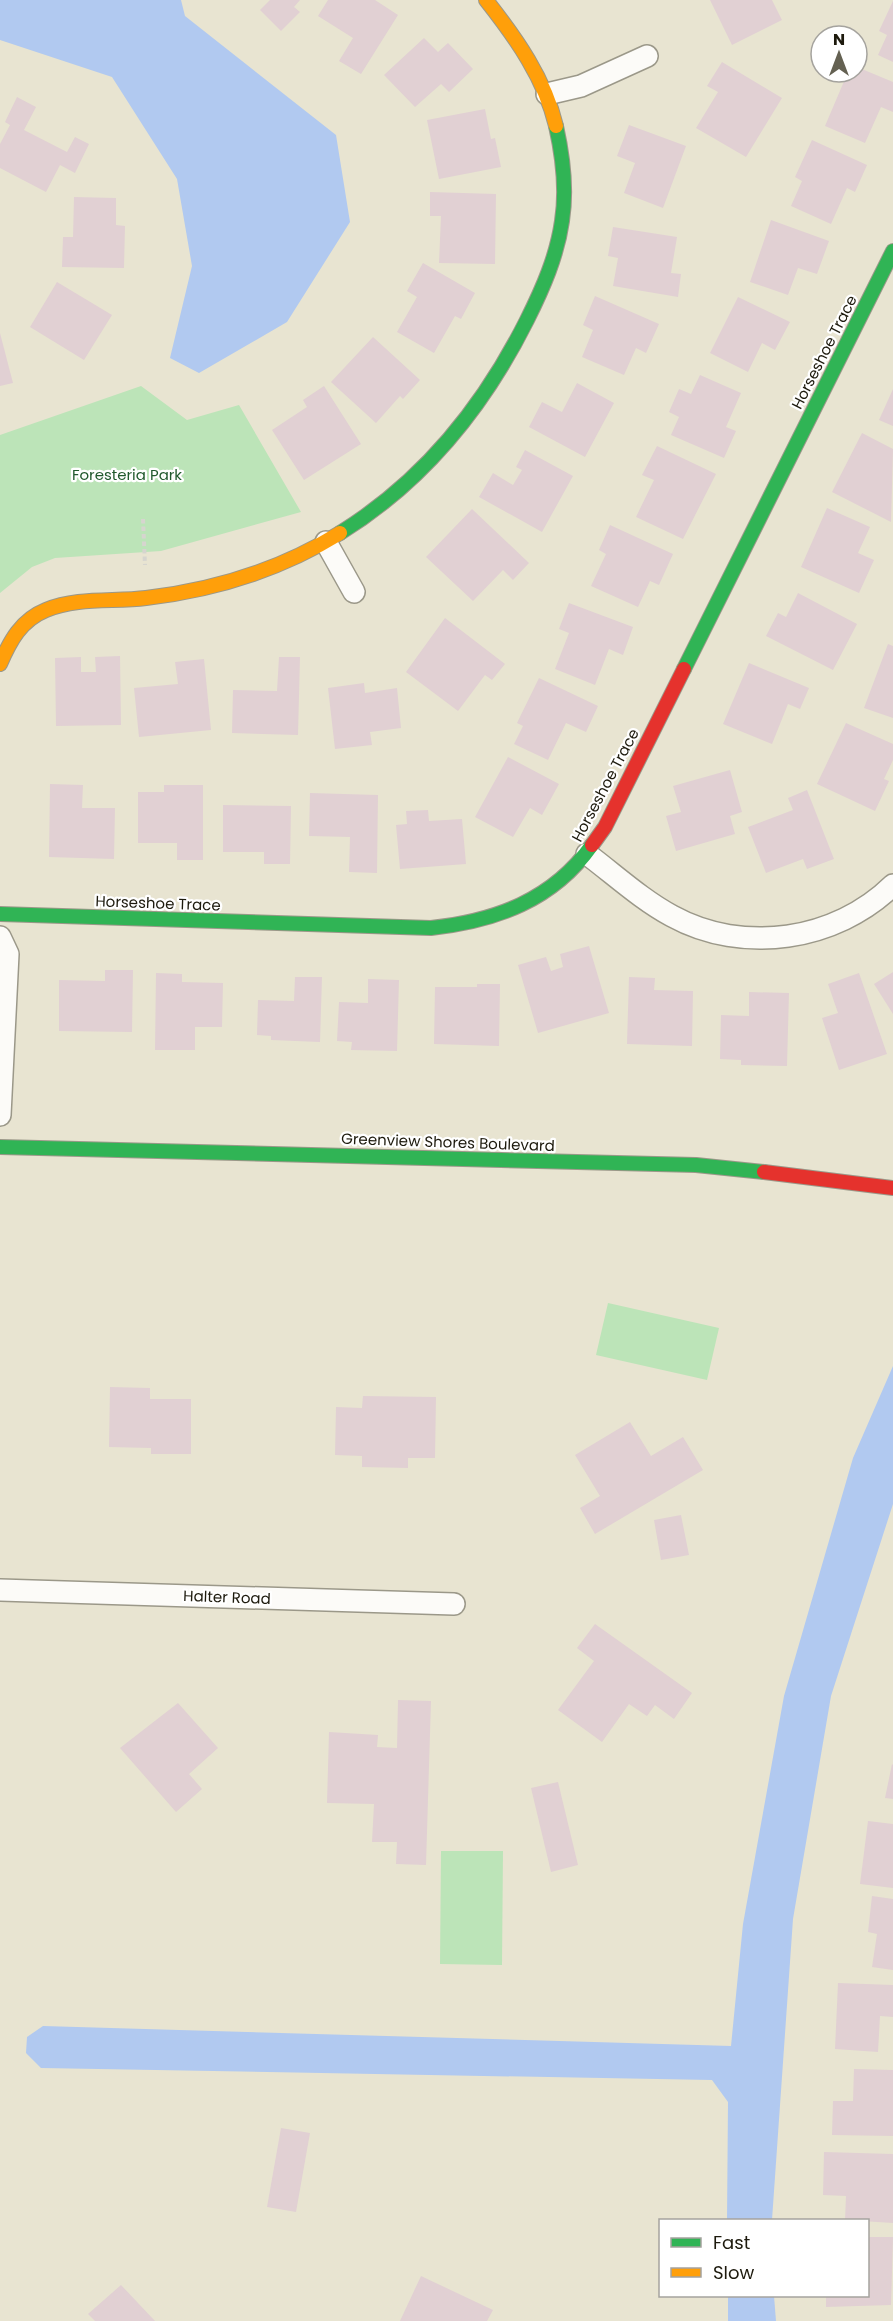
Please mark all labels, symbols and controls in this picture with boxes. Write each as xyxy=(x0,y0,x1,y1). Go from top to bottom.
north arrow xyxy=(809,24,869,84)
text: N xyxy=(833,28,845,51)
street label: Horseshoe Trace xyxy=(786,291,862,413)
park label: Foresteria Park xyxy=(72,464,182,485)
street label: Horseshoe Trace xyxy=(566,725,644,845)
street label: Horseshoe Trace xyxy=(95,890,221,916)
street label: Greenview Shores Boulevard xyxy=(341,1128,555,1156)
street label: Halter Road xyxy=(183,1585,271,1609)
legend xyxy=(659,2219,869,2297)
text: Fast xyxy=(713,2230,750,2255)
text: Slow xyxy=(713,2260,755,2285)

